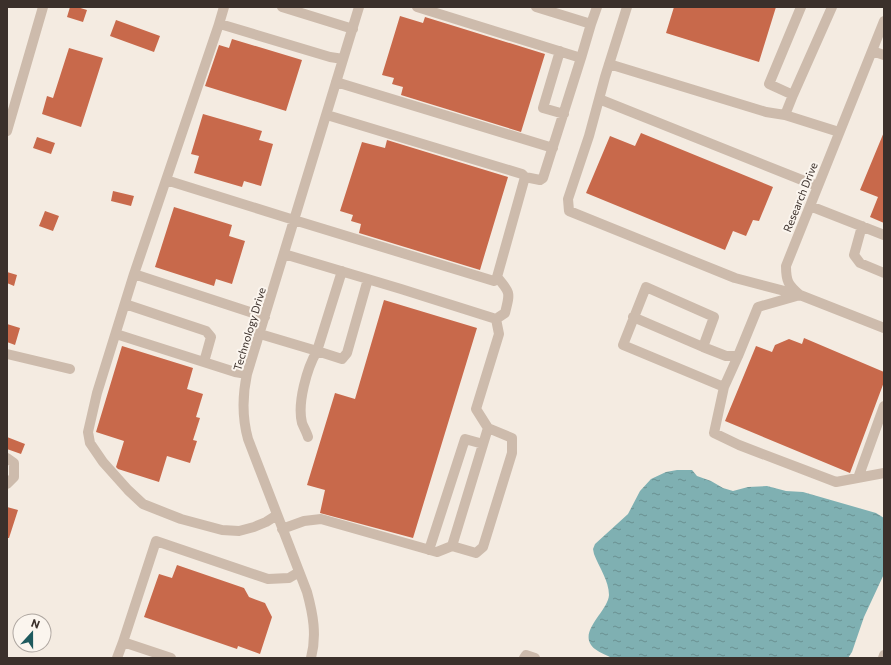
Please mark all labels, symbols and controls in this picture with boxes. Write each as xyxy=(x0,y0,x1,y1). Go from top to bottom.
street label: Research Drive xyxy=(780,160,820,234)
street label: Technology Drive xyxy=(230,286,268,372)
north arrow xyxy=(12,613,52,653)
text: N xyxy=(30,616,42,631)

